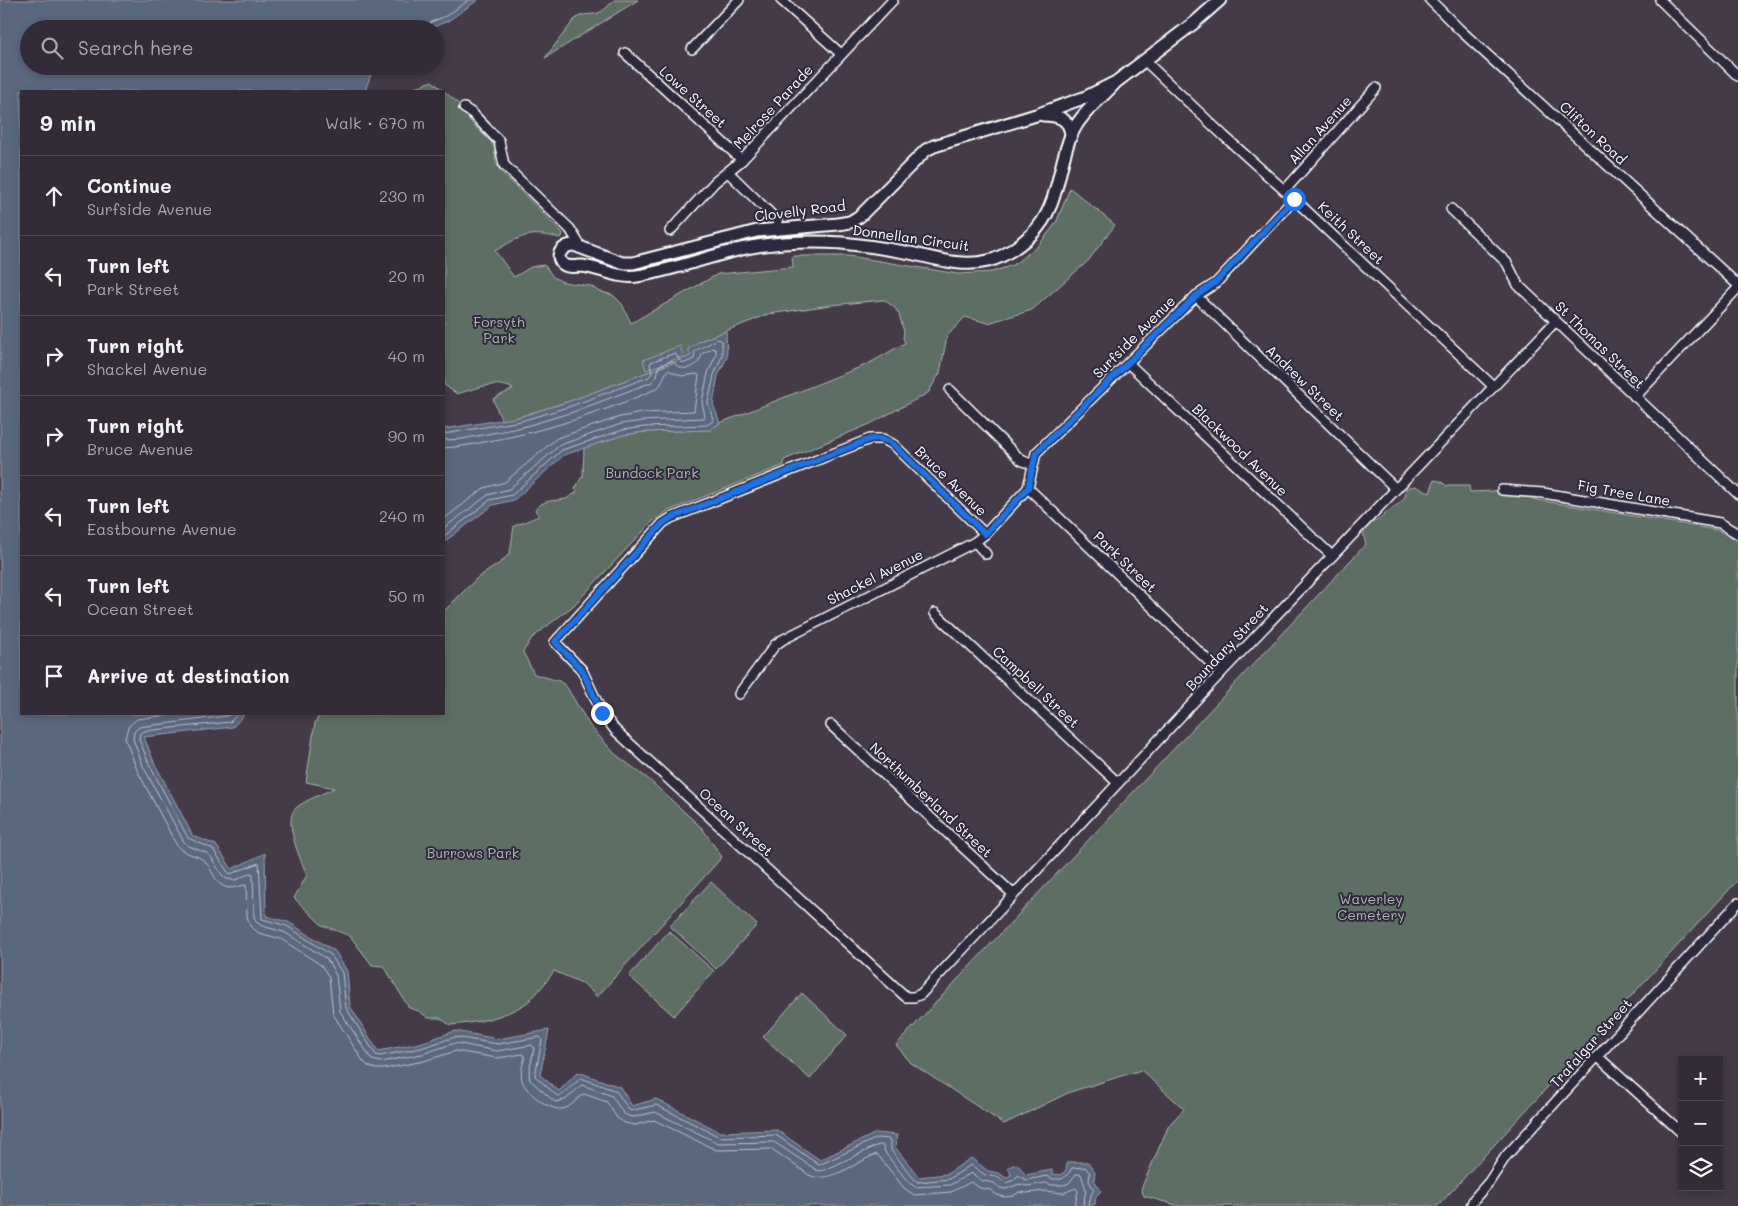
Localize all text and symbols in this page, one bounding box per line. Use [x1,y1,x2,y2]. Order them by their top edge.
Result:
search box [20,20,445,75]
icon: search [38,34,66,62]
text: Search here [78,35,194,60]
street label: Melrose Parade [728,60,817,153]
street label: Lowe Street [656,61,731,132]
street label: Allan Avenue [1284,91,1356,168]
street label: Clifton Road [1556,97,1631,169]
text: 9 min [40,109,96,136]
text: Walk · 670 m [325,112,425,133]
text: Continue [87,173,172,198]
icon: ahead [40,182,68,210]
text: 230 m [379,185,425,206]
route start [1283,188,1306,211]
street label: Clovelly Road [753,195,847,226]
street label: Keith Street [1314,197,1389,268]
text: Surfside Avenue [87,198,212,219]
street label: Donnellan Circuit [851,220,971,255]
text: Turn left [87,253,170,278]
icon: left [40,262,68,290]
text: 20 m [388,265,425,286]
text: Park Street [87,278,179,299]
street label: Surfside Avenue [1088,291,1179,382]
street label: St Thomas Street [1551,297,1649,393]
park label: Forsyth Park [473,312,525,347]
text: Turn right [87,333,184,358]
street label: Andrew Street [1262,340,1349,425]
icon: right [40,342,68,370]
text: 40 m [388,345,425,366]
text: Shackel Avenue [87,358,207,379]
street label: Blackwood Avenue [1188,399,1292,500]
text: Turn right [87,413,184,438]
icon: right [40,422,68,450]
text: 90 m [388,425,425,446]
text: Bruce Avenue [87,438,194,459]
street label: Bruce Avenue [911,441,991,520]
park label: Bundock Park [605,463,699,482]
street label: Fig Tree Lane [1576,475,1672,510]
text: Turn left [87,493,170,518]
icon: left [40,502,68,530]
text: 240 m [379,505,425,526]
text: Eastbourne Avenue [87,518,237,539]
street label: Park Street [1090,527,1161,597]
street label: Shackel Avenue [824,544,926,609]
text: Turn left [87,573,170,598]
icon: left [40,582,68,610]
text: 50 m [388,585,425,606]
text: Ocean Street [87,598,194,619]
street label: Boundary Street [1181,599,1272,695]
street label: Campbell Street [989,641,1084,732]
icon: arrive [40,662,68,690]
text: Arrive at destination [87,663,290,688]
route end [591,702,614,725]
street label: Northumberland Street [866,738,997,862]
street label: Ocean Street [695,783,777,860]
park label: Burrows Park [427,843,519,862]
park label: Waverley Cemetery [1337,889,1405,924]
street label: Trafalgar Street [1545,994,1636,1091]
map controls [1678,1056,1723,1191]
button: + [1678,1056,1723,1101]
button: − [1678,1101,1723,1146]
button: layers [1678,1146,1723,1191]

